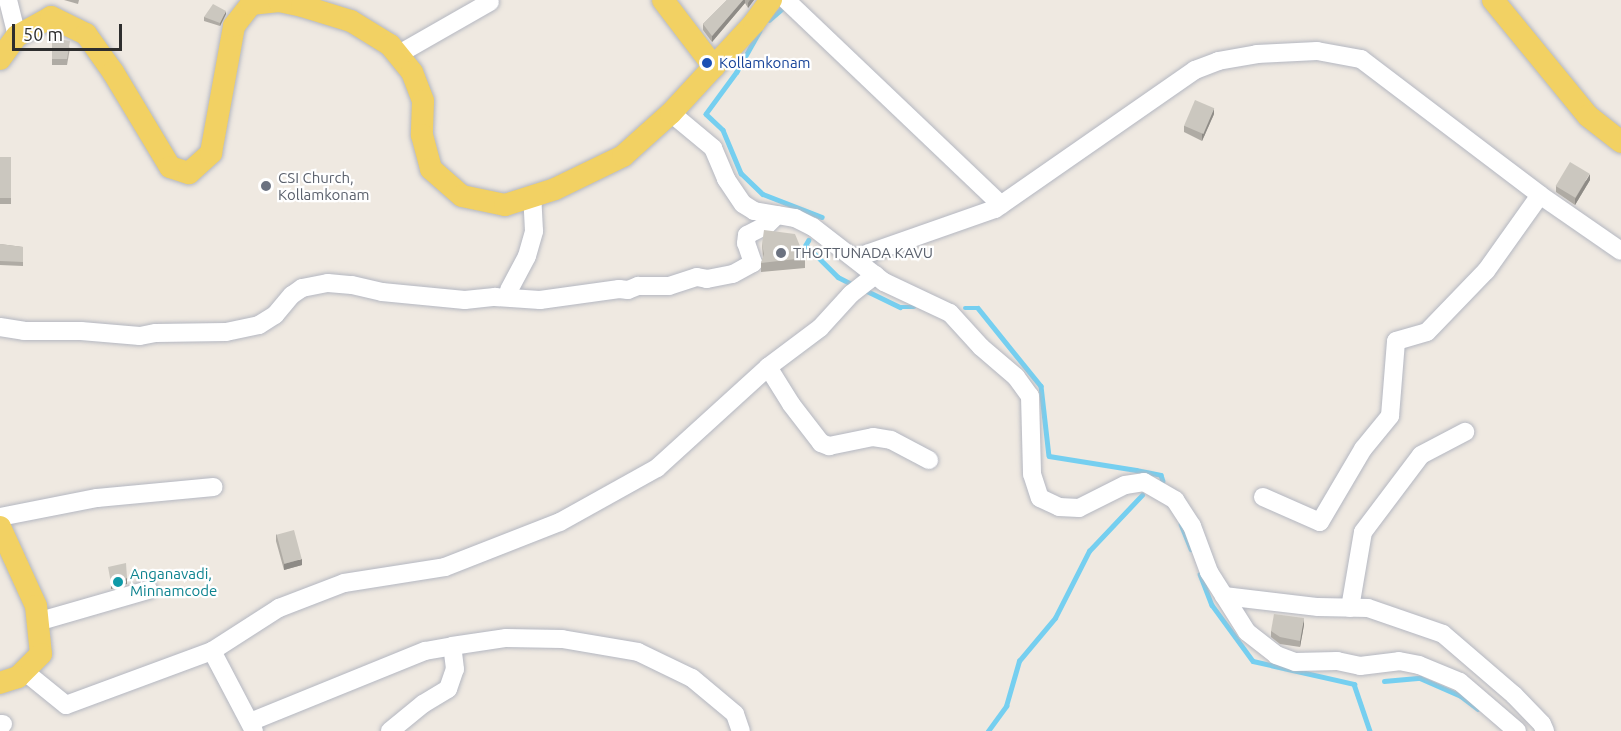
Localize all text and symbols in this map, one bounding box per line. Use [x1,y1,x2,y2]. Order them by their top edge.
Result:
scale bar [15,12,124,50]
text: 50 m [23,24,63,44]
place label: Kollamkonam [719,54,811,72]
marker: Kollamkonam [700,56,714,70]
place label: CSI Church, Kollamkonam [278,168,370,203]
marker: CSI Church, Kollamkonam [259,179,273,193]
place label: THOTTUNADA KAVU [793,244,933,262]
marker: THOTTUNADA KAVU [774,246,788,260]
place label: Anganavadi, Minnamcode [130,564,217,599]
marker: Anganavadi, Minnamcode [111,575,125,589]

